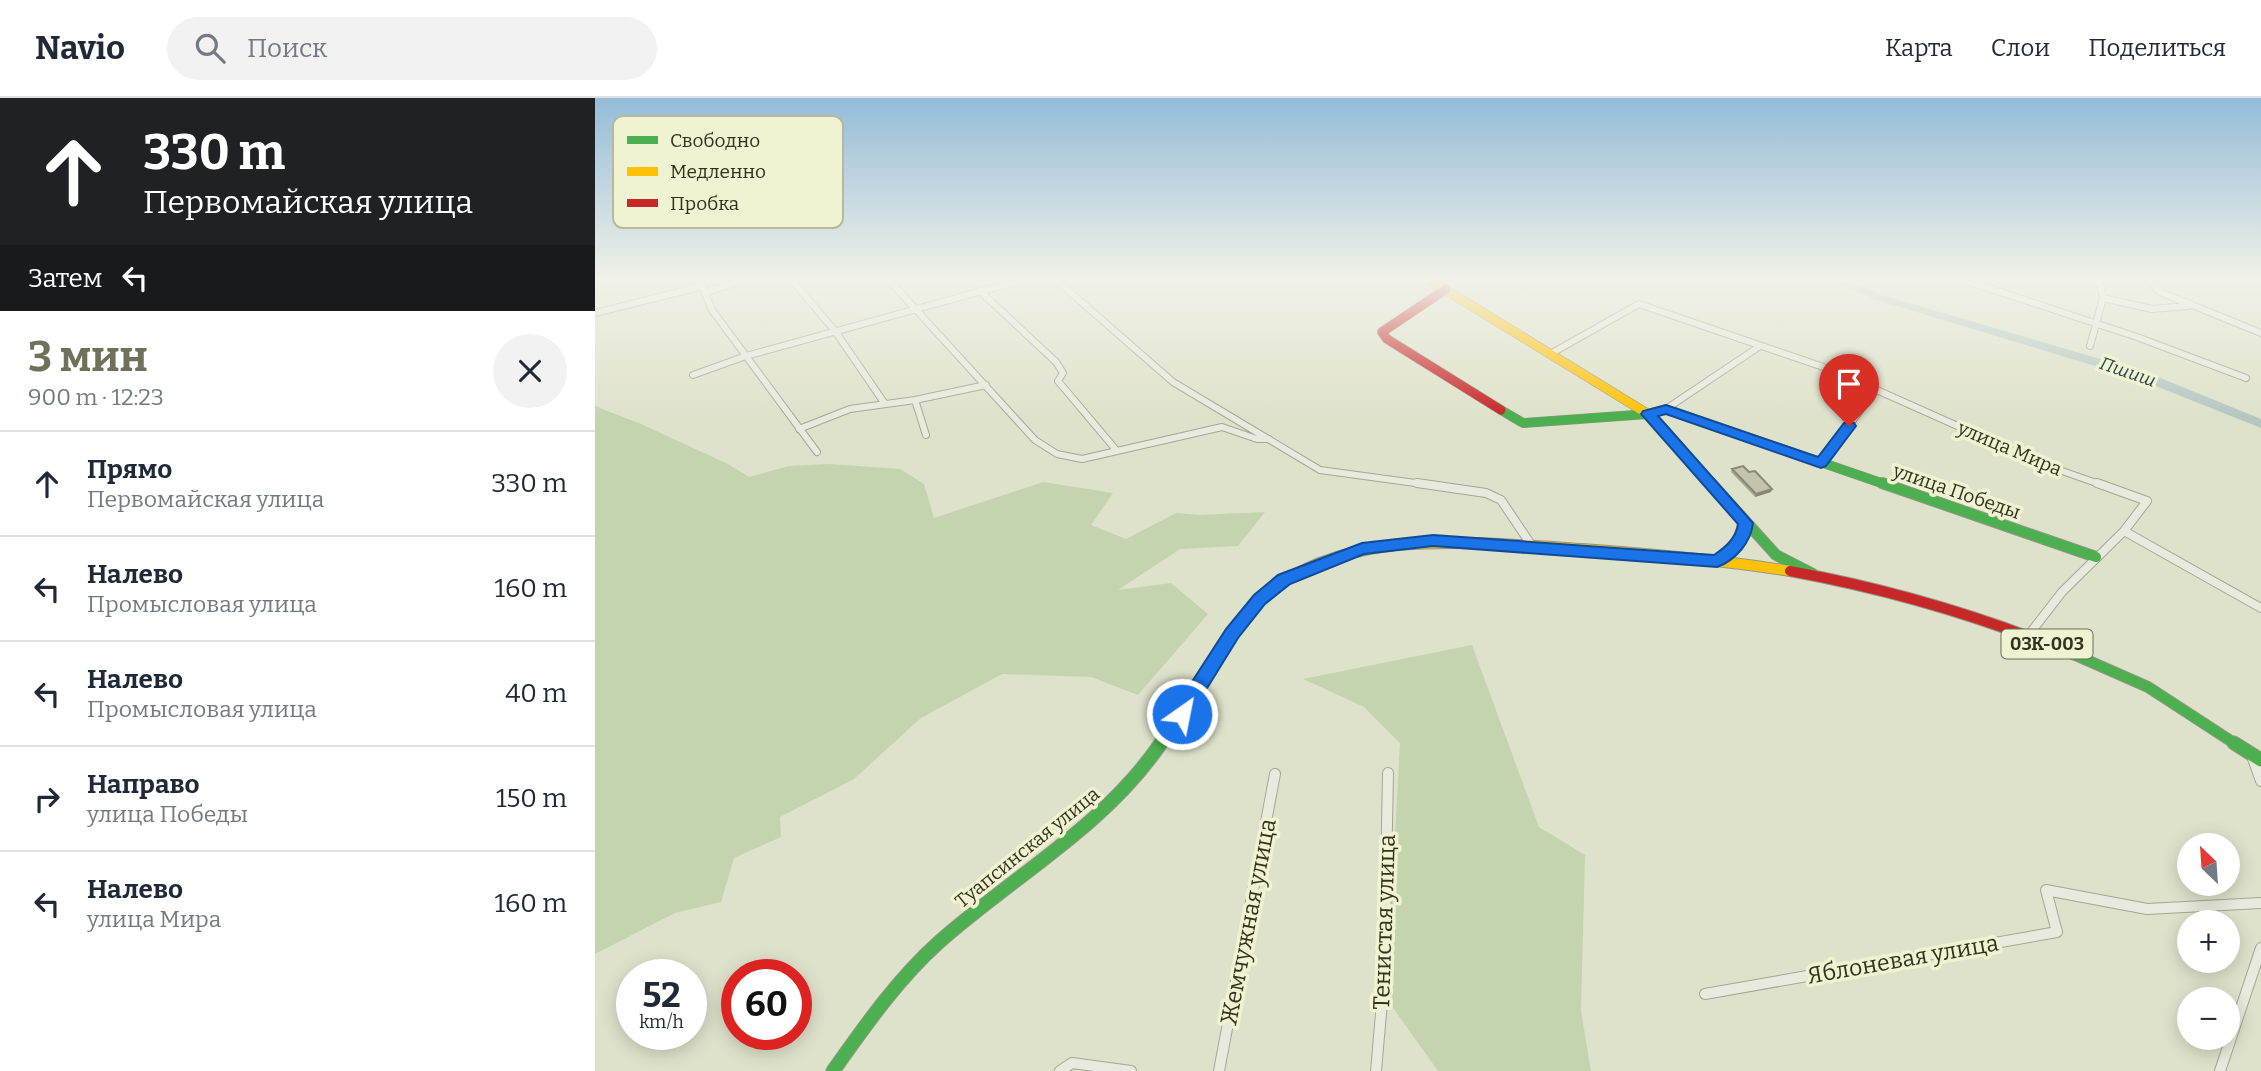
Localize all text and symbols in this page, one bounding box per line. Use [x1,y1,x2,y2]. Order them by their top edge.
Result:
search box [167,17,657,80]
text: Navio [35,28,125,68]
icon: search [191,29,229,67]
text: Поиск [247,33,327,64]
text: Карта [1885,34,1953,62]
text: Слои [1991,34,2050,62]
text: Поделиться [2088,34,2226,62]
legend [613,116,843,228]
text: 330 m [143,123,285,182]
icon: ahead [28,126,119,217]
text: Свободно [670,129,760,152]
text: Медленно [670,160,766,183]
text: Первомайская улица [143,183,473,221]
text: Пробка [670,192,740,215]
icon: left [116,259,154,297]
text: Затем [28,263,102,294]
text: 3 мин [28,332,148,382]
button: close [493,334,567,408]
water label: Пшиш [2097,352,2159,392]
pin [1819,354,1879,426]
icon: arrive [1830,365,1868,403]
text: 900 m · 12:23 [28,383,164,411]
street label: улица Мира [1953,416,2066,481]
text: Прямо [87,454,172,485]
street label: улица Победы [1889,459,2023,524]
icon: ahead [28,465,66,503]
text: 330 m [491,468,567,499]
text: Первомайская улица [87,485,324,513]
text: Налево [87,559,183,590]
icon: left [28,570,66,608]
text: 160 m [495,573,567,604]
text: Промысловая улица [87,590,317,618]
road number: 03К-003 [2001,630,2093,658]
text: Налево [87,664,183,695]
icon: left [28,675,66,713]
position arrow [1145,677,1219,751]
text: 40 m [505,678,567,709]
text: Промысловая улица [87,695,317,723]
text: Направо [87,769,200,800]
icon: right [28,780,66,818]
street label: Туапсинская улица [951,782,1105,913]
text: 150 m [496,783,567,814]
text: улица Победы [87,800,248,828]
street label: Жемчужная улица [1214,816,1282,1028]
street label: Тенистая улица [1367,833,1401,1010]
north arrow [2177,833,2240,896]
map controls [2177,833,2240,1050]
text: Налево [87,874,183,905]
icon: left [28,885,66,923]
text: 160 m [495,888,567,919]
text: улица Мира [87,905,221,933]
button: + [2177,910,2240,973]
street label: Яблоневая улица [1805,928,2001,990]
speed limit sign: 60 [721,959,812,1050]
text: 52 [642,974,681,1016]
button: − [2177,987,2240,1050]
text: km/h [639,1011,684,1033]

